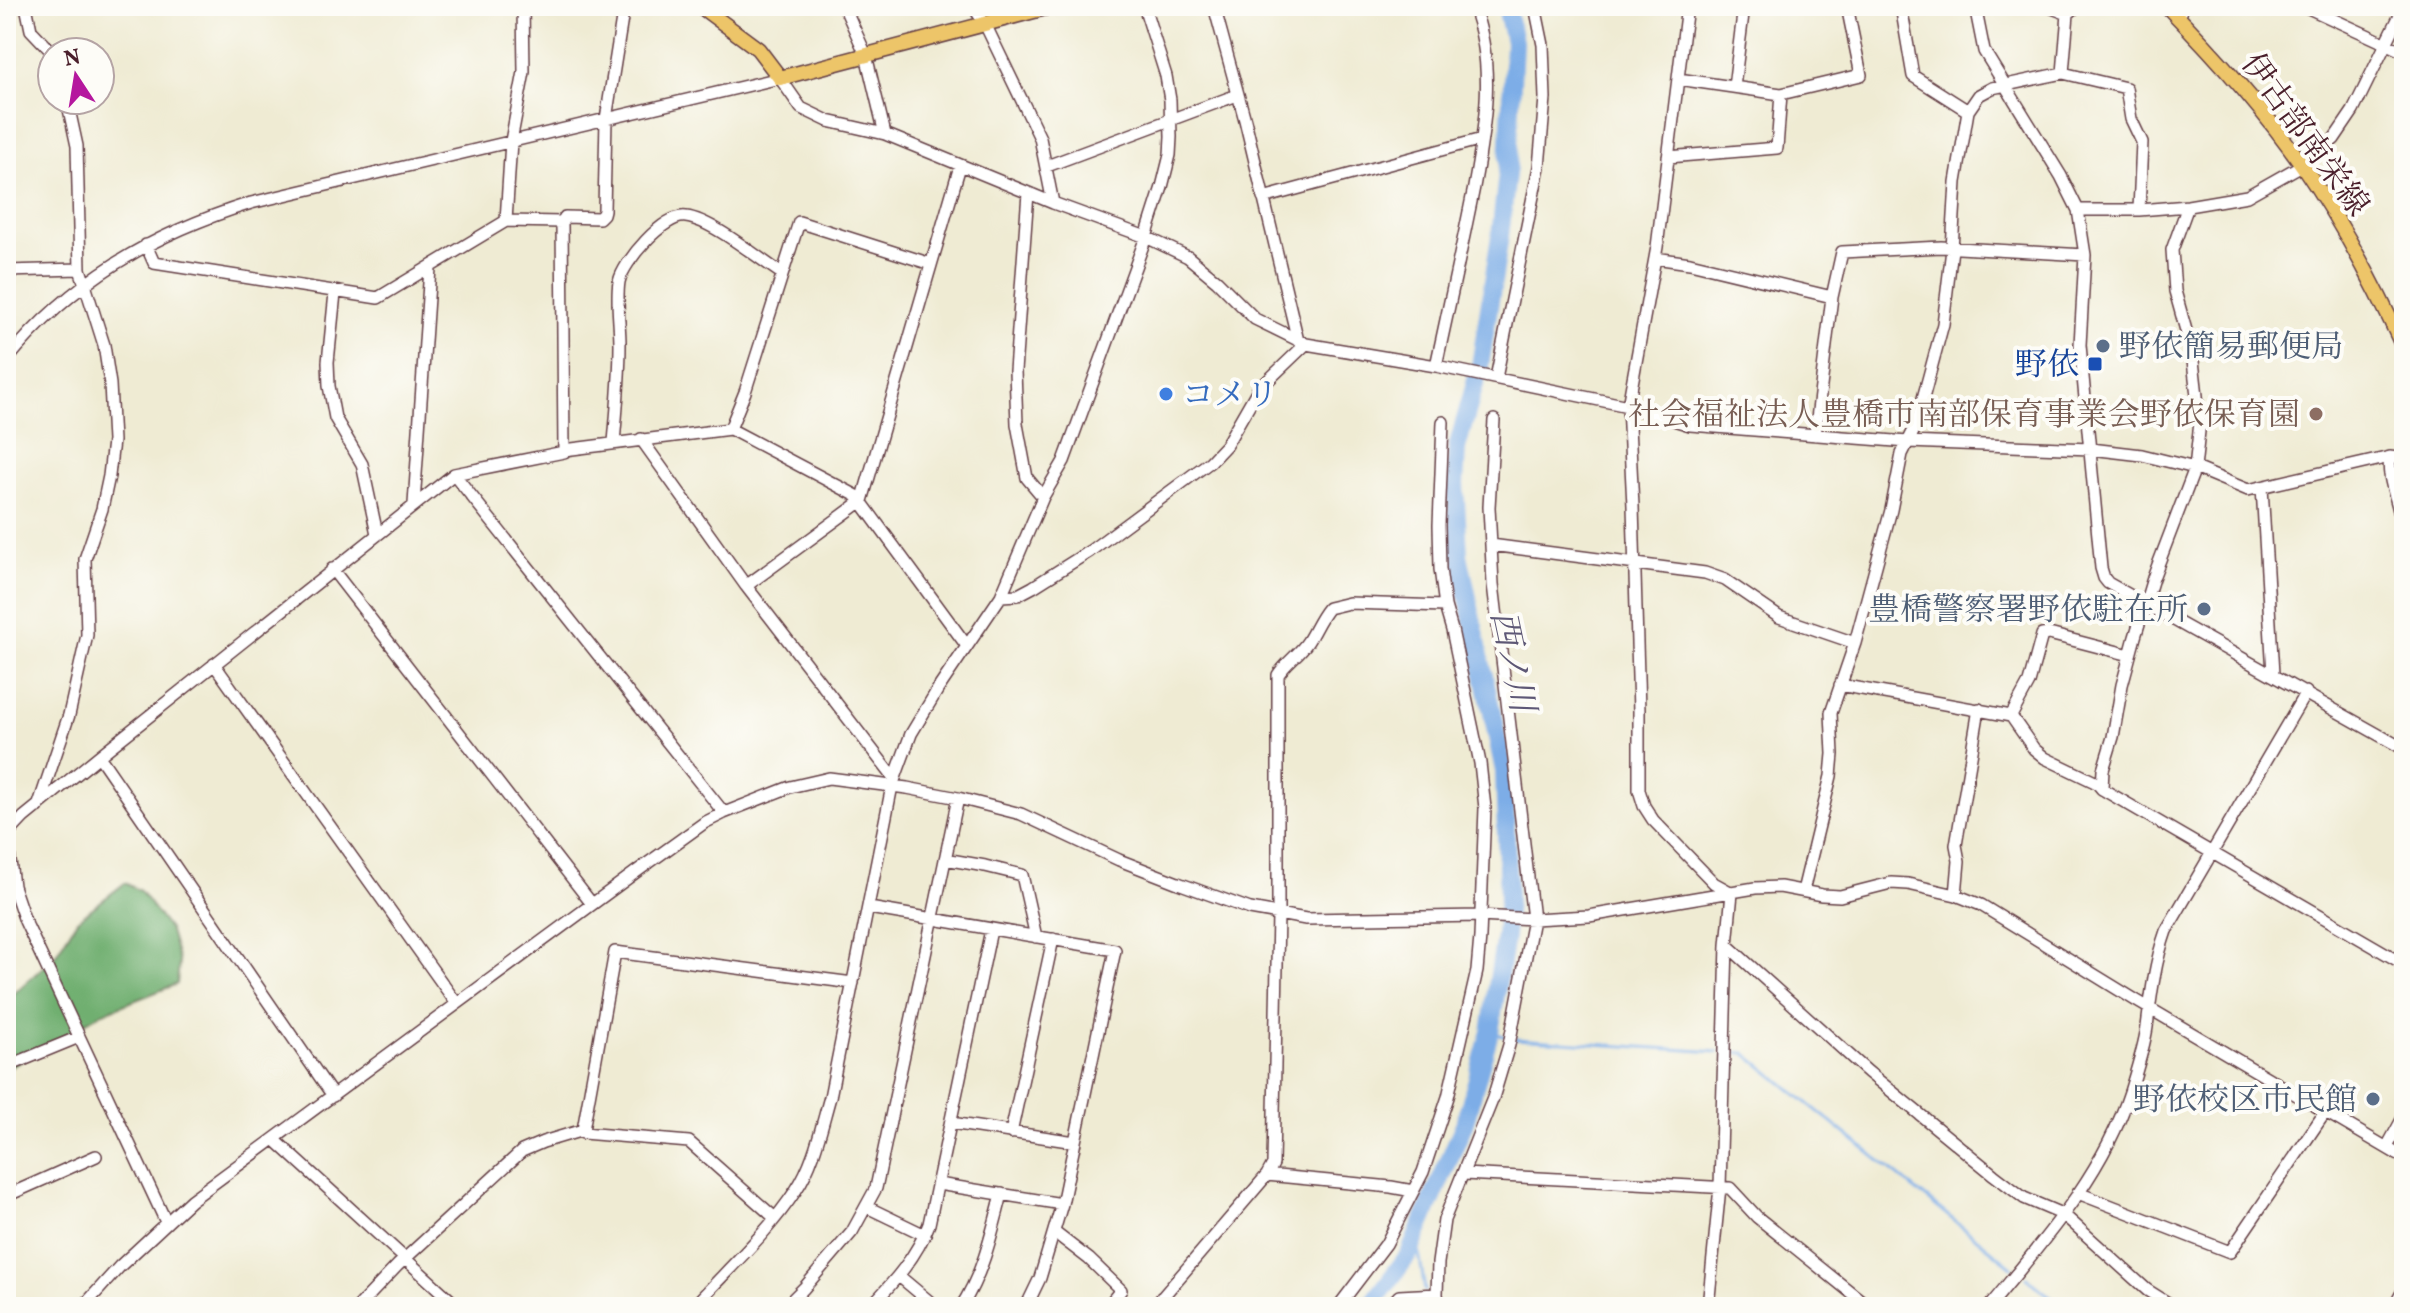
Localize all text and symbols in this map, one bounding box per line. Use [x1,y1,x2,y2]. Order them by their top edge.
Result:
north arrow [36,36,116,116]
text: N [61,42,83,76]
street label: 伊古部南栄線 [2229,45,2378,226]
place label: 野依簡易郵便局 [2119,327,2343,371]
marker: 野依簡易郵便局 [2094,337,2112,355]
place label: 野依 [2015,345,2079,389]
marker: 野依 [2086,355,2104,373]
place label: コメリ [1182,375,1278,419]
marker: コメリ [1157,385,1175,403]
place label: 社会福祉法人豊橋市南部保育事業会野依保育園 [1628,395,2300,439]
marker: 社会福祉法人豊橋市南部保育事業会野依保育園 [2307,405,2325,423]
place label: 豊橋警察署野依駐在所 [1868,590,2188,634]
marker: 豊橋警察署野依駐在所 [2195,600,2213,618]
water label: 西ノ川 [1477,607,1545,720]
place label: 野依校区市民館 [2133,1080,2357,1124]
marker: 野依校区市民館 [2364,1090,2382,1108]

